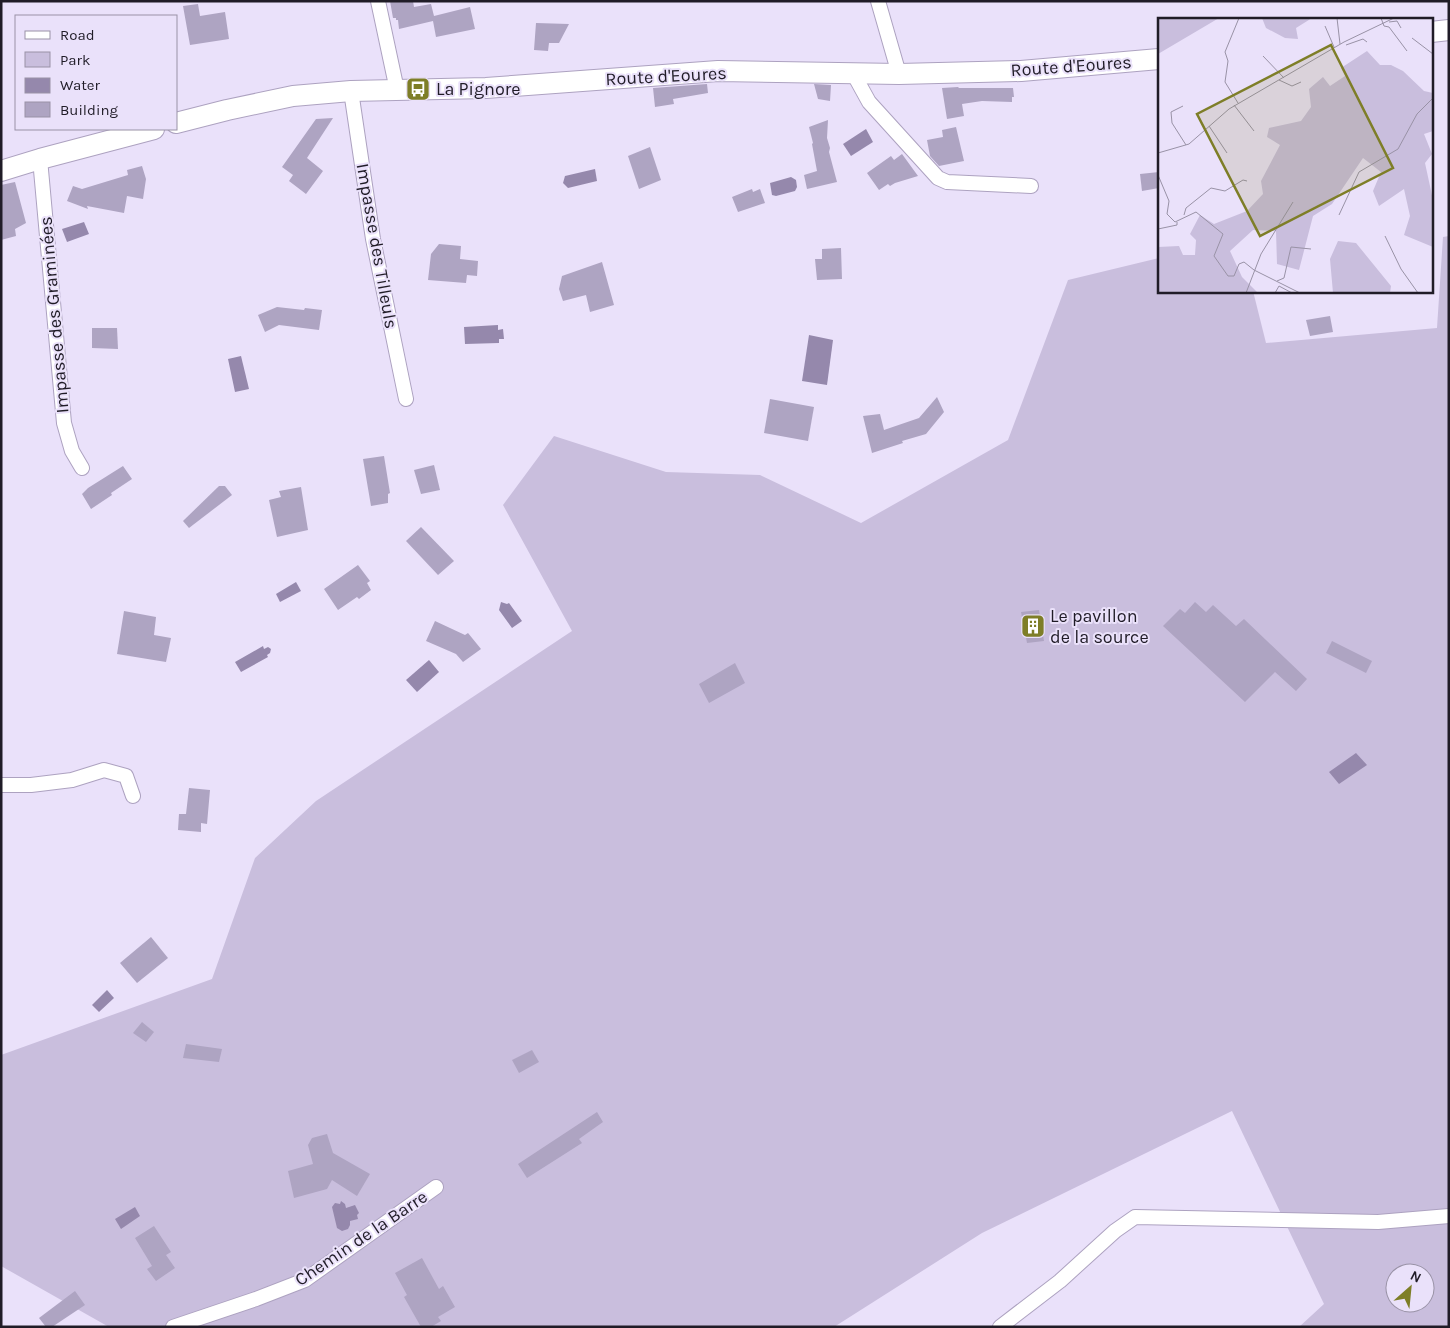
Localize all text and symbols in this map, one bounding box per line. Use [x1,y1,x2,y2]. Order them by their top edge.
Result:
legend [15,15,178,130]
inset map [1158,18,1432,292]
text: Road [60,26,95,44]
text: Park [60,51,90,69]
street label: Route d'Eoures [1010,51,1132,81]
street label: Route d'Eoures [605,62,727,90]
text: Water [60,76,101,94]
bus stop icon: La Pignore [405,76,431,102]
place label: La Pignore [436,78,521,100]
text: Building [60,101,118,119]
street label: Impasse des Tilleuls [352,162,402,330]
street label: Impasse des Graminées [34,216,74,414]
place label: Le pavillon de la source [1050,605,1149,648]
building icon: Le pavillon de la source [1020,613,1046,639]
street label: Chemin de la Barre [290,1185,432,1291]
north arrow [1385,1263,1435,1313]
text: N [1407,1267,1424,1287]

